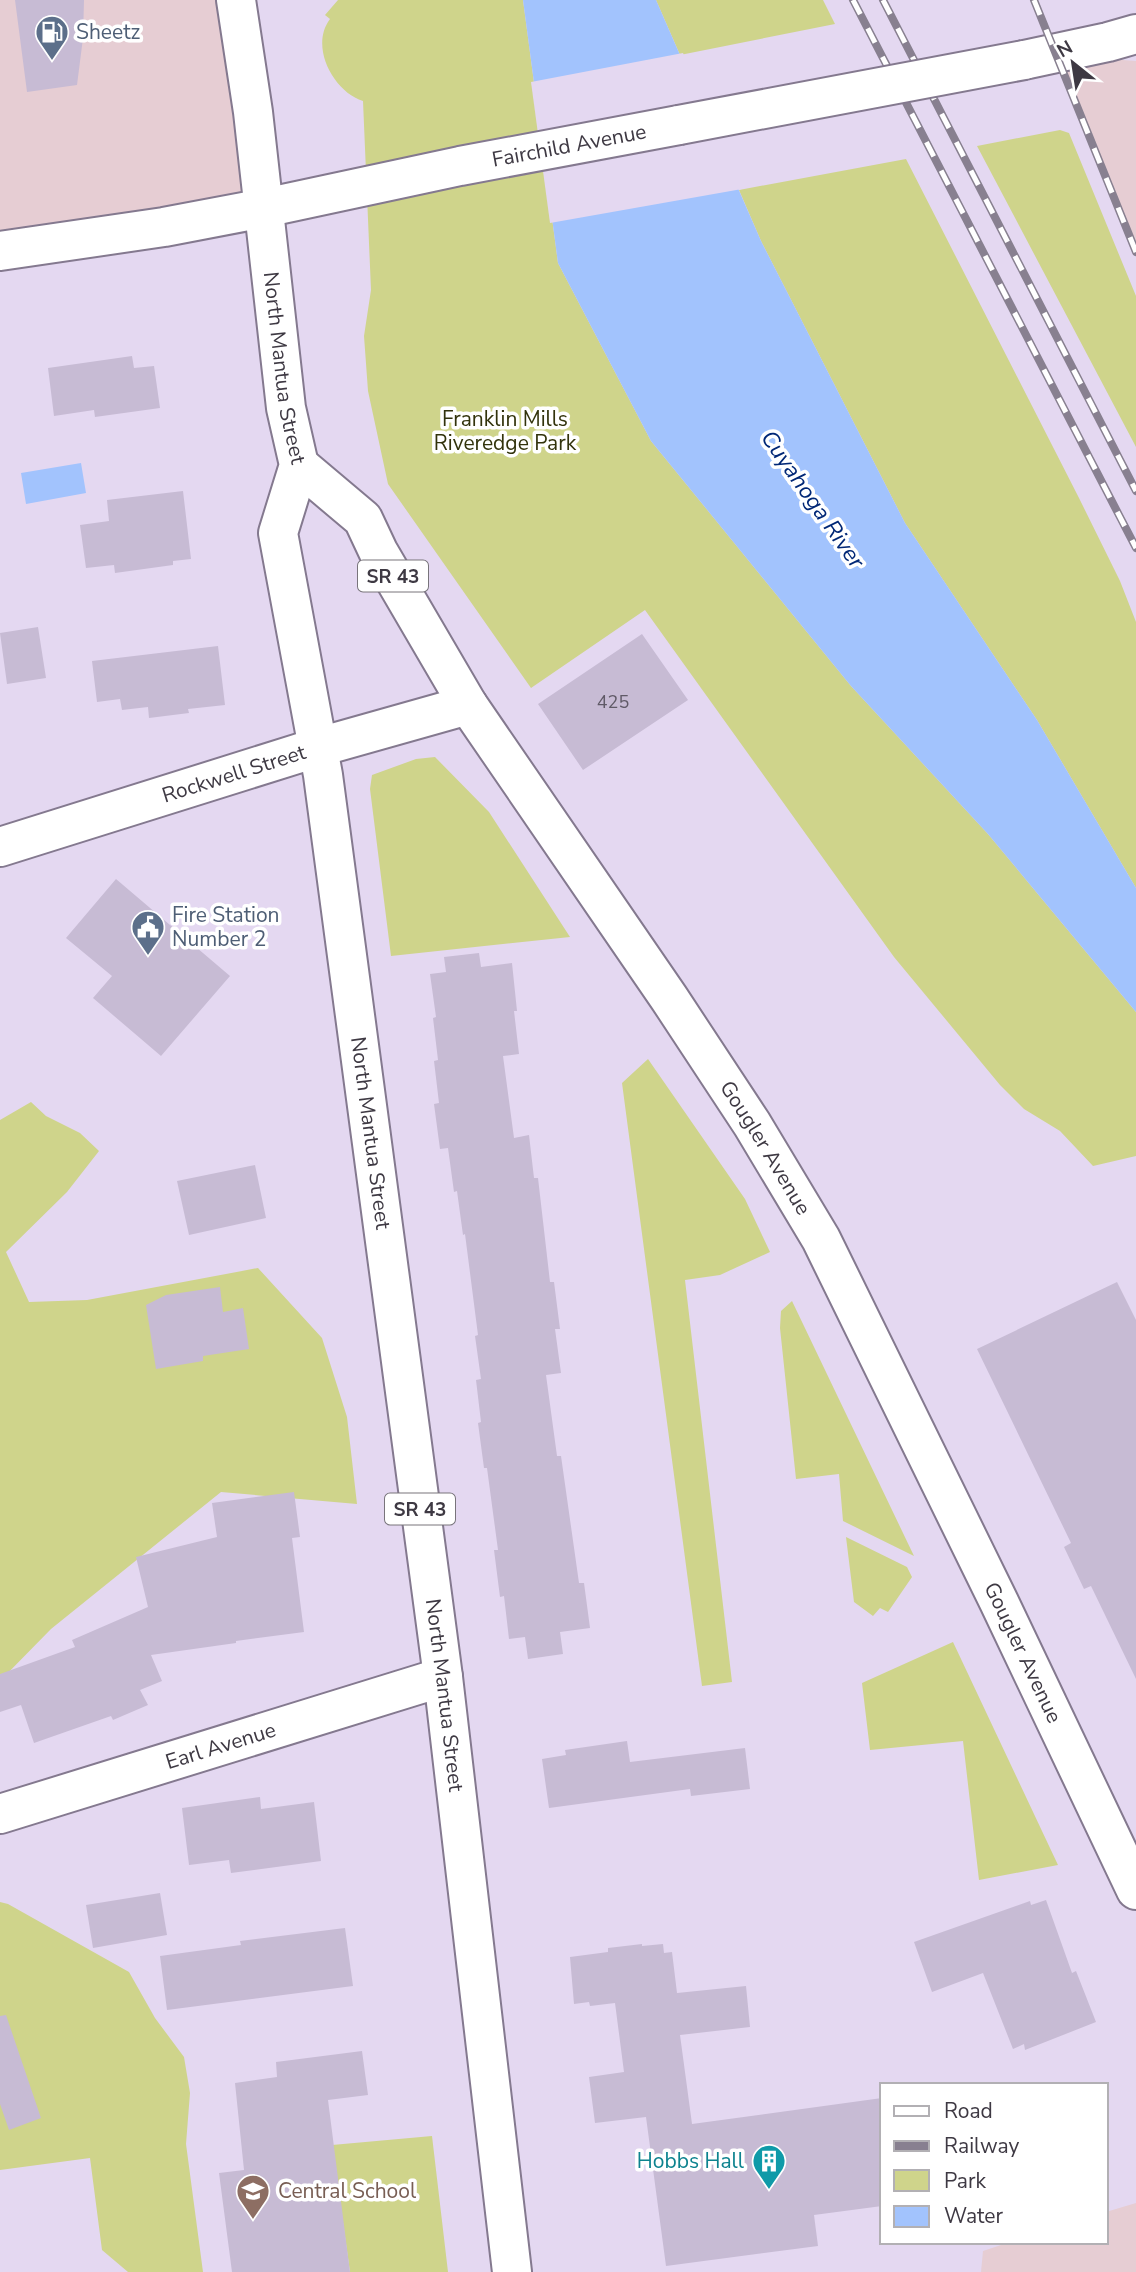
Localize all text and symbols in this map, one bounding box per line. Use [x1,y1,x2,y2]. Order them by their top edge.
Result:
fuel station icon: Sheetz [33,13,71,62]
place label: Sheetz [76,18,141,46]
north arrow [1038,28,1108,98]
text: N [1052,34,1078,64]
street label: Fairchild Avenue [490,117,649,174]
street label: North Mantua Street [257,270,312,467]
park label: Franklin Mills Riveredge Park [434,405,577,457]
water label: Cuyahoga River [753,424,872,575]
road number: SR 43 [358,561,428,592]
house number: 425 [597,690,629,714]
street label: Rockwell Street [158,738,310,809]
place label: Fire Station Number 2 [172,901,280,953]
public building icon: Fire Station Number 2 [129,908,167,957]
street label: North Mantua Street [344,1035,397,1232]
street label: Gougler Avenue [713,1075,817,1220]
road number: SR 43 [385,1494,455,1525]
street label: Gougler Avenue [977,1577,1068,1728]
street label: North Mantua Street [419,1597,470,1794]
street label: Earl Avenue [162,1716,279,1776]
legend [880,2083,1108,2244]
text: Road [944,2097,993,2125]
text: Railway [944,2132,1019,2160]
building icon: Hobbs Hall [750,2142,788,2191]
place label: Hobbs Hall [637,2147,745,2175]
text: Park [944,2167,986,2195]
school or university icon: Central School [234,2172,272,2221]
place label: Central School [278,2177,417,2205]
text: Water [944,2202,1003,2230]

